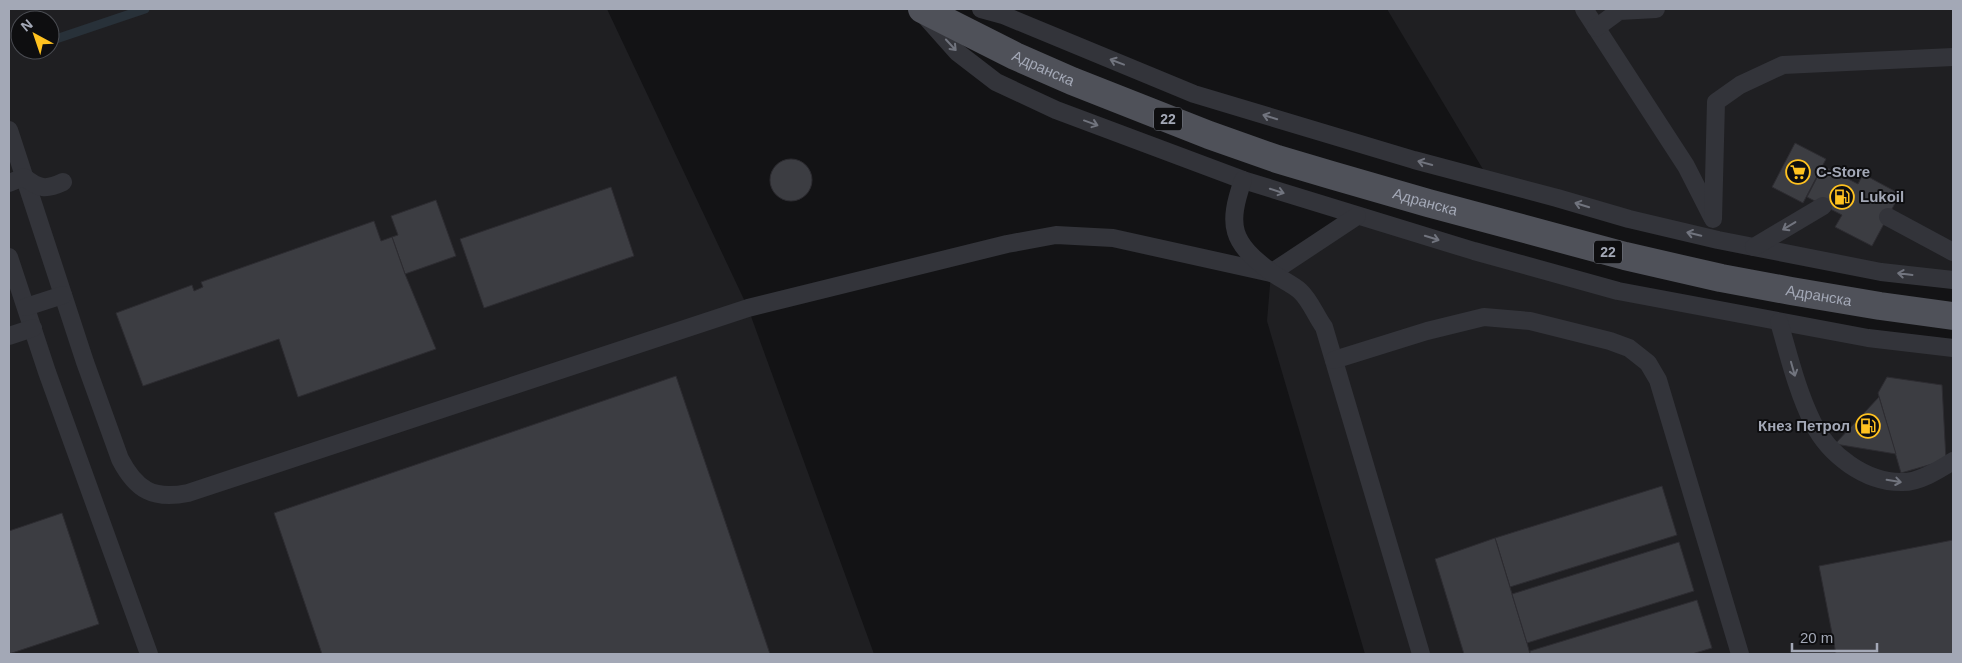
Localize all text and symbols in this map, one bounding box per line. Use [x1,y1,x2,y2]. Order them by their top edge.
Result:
north arrow [10,10,60,60]
text: N [18,16,36,34]
one-way arrow [945,38,957,51]
street label: Адранска [1010,47,1078,89]
one-way arrow [1110,57,1125,66]
road number: 22 [1154,108,1182,130]
one-way arrow [1262,111,1278,121]
one-way arrow [1083,119,1099,128]
one-way arrow [1418,158,1434,168]
supermarket icon: C-Store [1785,159,1811,185]
place label: C-Store [1816,163,1870,180]
street label: Адранска [1391,184,1460,219]
fuel station icon: Lukoil [1829,184,1855,210]
one-way arrow [1268,186,1284,196]
place label: Lukoil [1860,188,1904,205]
one-way arrow [1575,200,1591,210]
one-way arrow [1782,222,1796,232]
one-way arrow [1686,229,1702,238]
one-way arrow [1424,234,1440,244]
road number: 22 [1594,240,1622,264]
one-way arrow [1897,269,1913,279]
street label: Адранска [1785,281,1854,309]
one-way arrow [1788,360,1798,376]
fuel station icon: Кнез Петрол [1855,413,1881,439]
place label: Кнез Петрол [1758,417,1850,434]
one-way arrow [1886,476,1902,486]
scale bar [1792,620,1877,652]
text: 20 m [1800,629,1833,646]

